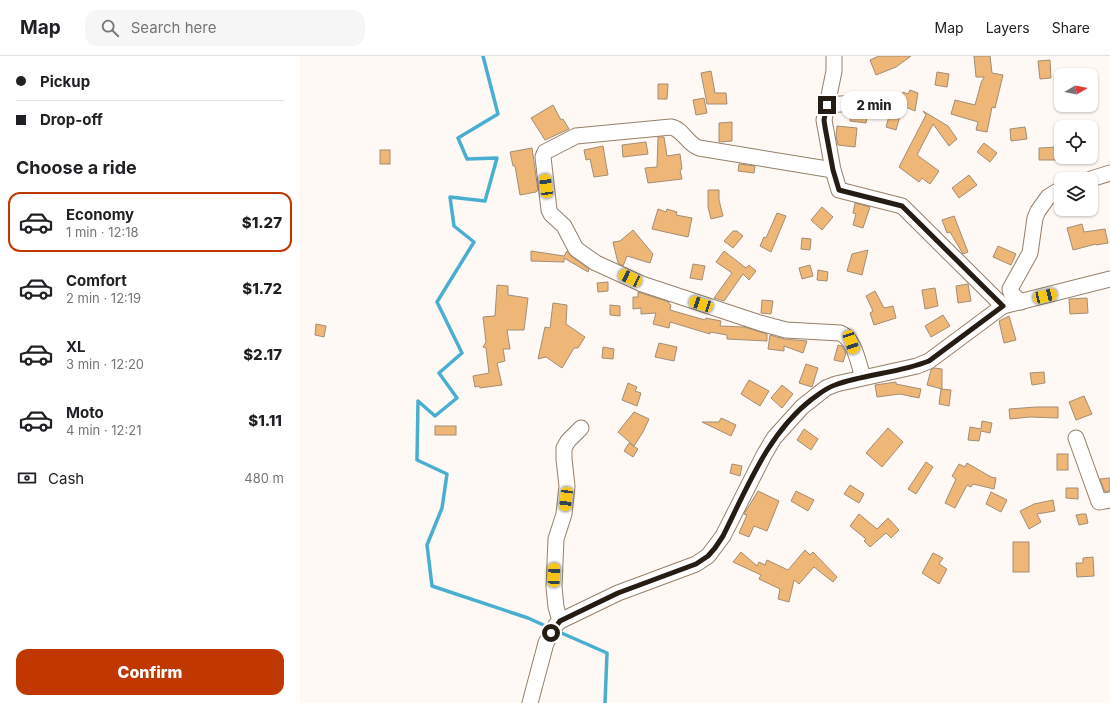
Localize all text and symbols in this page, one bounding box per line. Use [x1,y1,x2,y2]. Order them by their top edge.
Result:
search box [85,10,365,46]
text: Map [20,16,61,39]
icon: search [99,17,121,39]
text: Search here [131,18,216,37]
text: Map [935,19,964,36]
text: Layers [986,19,1030,36]
text: Share [1052,19,1090,36]
north arrow [1054,68,1098,112]
map controls [1054,68,1098,216]
text: Pickup [40,72,90,91]
callout: 2 min [841,91,907,119]
route end [818,96,836,114]
text: 2 min [856,97,892,113]
text: Drop-off [40,110,103,129]
button: locate [1054,120,1098,164]
text: Choose a ride [16,157,137,178]
button: layers [1054,172,1098,216]
car [538,173,554,199]
icon: car [18,204,54,240]
text: Economy [66,205,134,224]
text: $1.27 [242,213,282,232]
text: 1 min · 12:18 [66,224,139,240]
car [617,267,643,289]
icon: car [18,270,54,306]
text: Comfort [66,271,127,290]
text: $1.72 [242,279,282,298]
car [1032,287,1058,305]
text: 2 min · 12:19 [66,290,141,306]
car [688,295,714,313]
car [841,329,861,355]
icon: car [18,336,54,372]
text: XL [66,337,86,356]
text: $2.17 [243,345,282,364]
text: 3 min · 12:20 [66,356,144,372]
icon: car [18,402,54,438]
text: Moto [66,403,104,422]
text: $1.11 [248,411,282,430]
text: 4 min · 12:21 [66,422,142,438]
icon: cash [16,467,38,489]
text: Cash [48,469,84,488]
text: 480 m [244,470,284,486]
car [559,486,573,512]
car [548,563,560,587]
route start [542,624,560,642]
button: Confirm [16,649,284,695]

